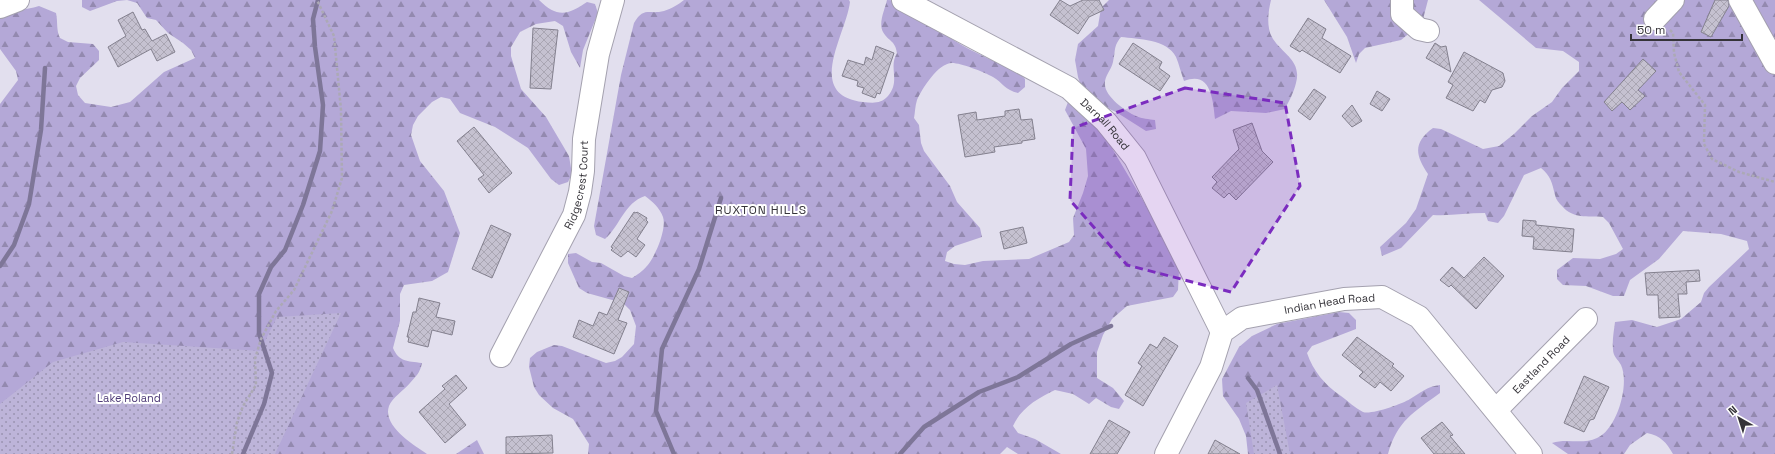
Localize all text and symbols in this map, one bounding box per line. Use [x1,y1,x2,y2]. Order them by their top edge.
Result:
scale bar [1631,16,1742,42]
text: 50 m [1637,22,1665,38]
street label: Darnall Road [1078,95,1133,153]
street label: Ridgecrest Court [561,140,591,232]
district label: RUXTON HILLS [715,202,807,218]
street label: Indian Head Road [1283,290,1376,317]
street label: Eastland Road [1509,333,1573,396]
park label: Lake Roland [97,391,161,405]
north arrow [1719,398,1759,438]
text: N [1725,402,1740,418]

